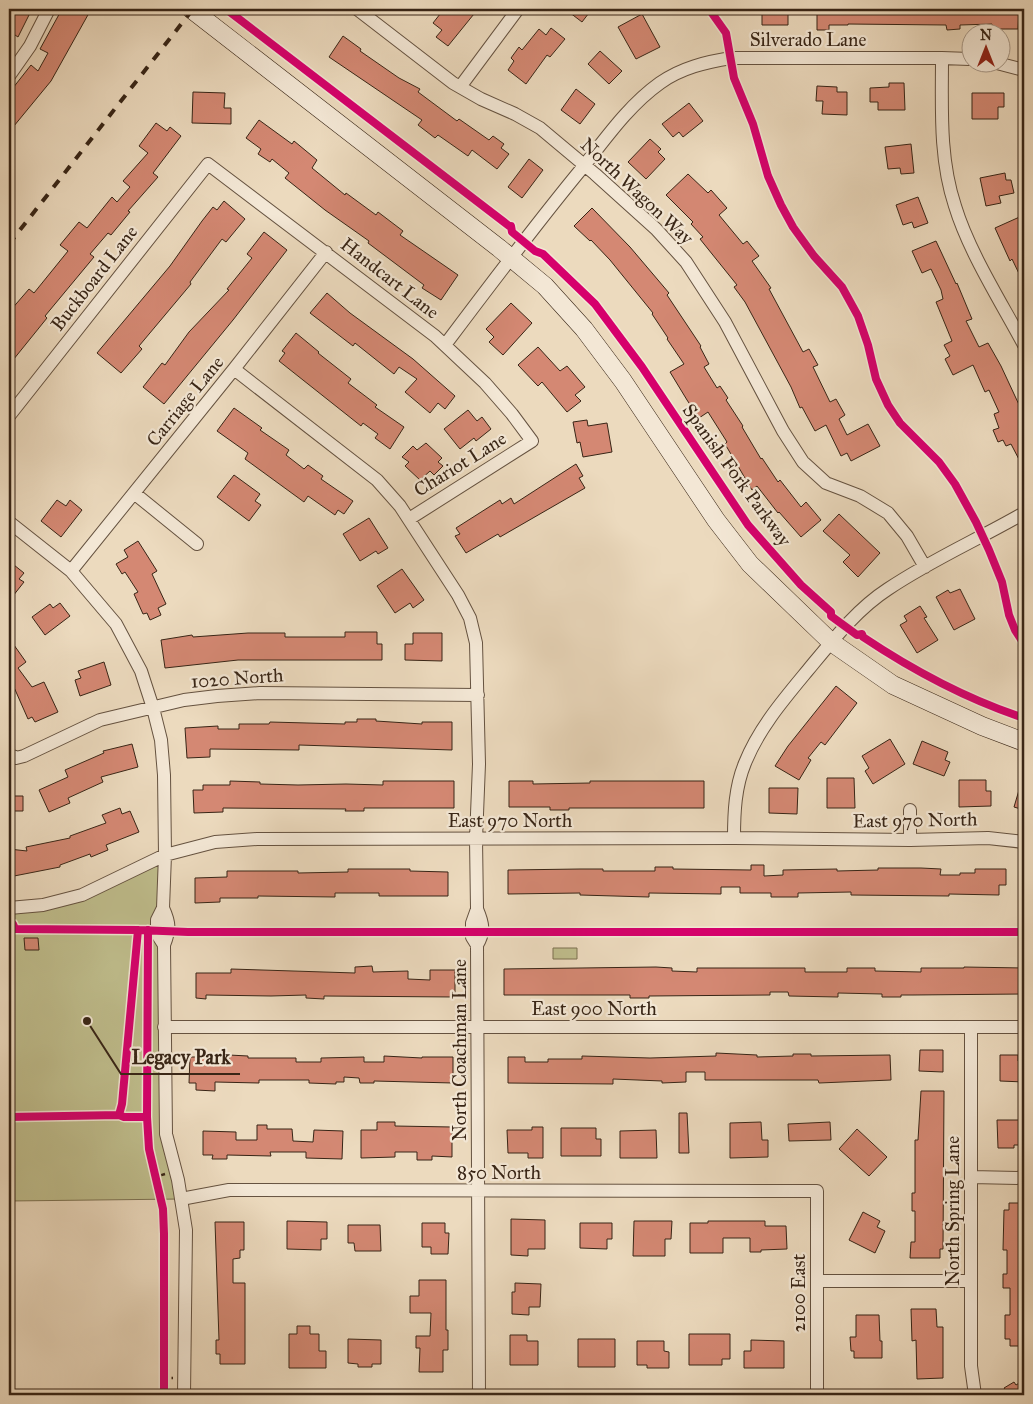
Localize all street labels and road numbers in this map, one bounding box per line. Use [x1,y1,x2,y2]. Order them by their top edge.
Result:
street label: Silverado Lane [750,28,866,51]
street label: North Wagon Way [575,133,699,251]
street label: Buckboard Lane [46,221,142,335]
street label: Handcart Lane [336,232,444,324]
street label: Carriage Lane [142,351,229,451]
street label: Spanish Fork Parkway [678,399,797,552]
street label: Chariot Lane [410,426,511,501]
street label: 1020 North [190,663,285,693]
street label: East 970 North [852,807,978,833]
street label: East 970 North [448,809,573,832]
street label: North Coachman Lane [448,959,471,1141]
street label: East 900 North [531,997,657,1020]
street label: North Spring Lane [941,1136,965,1286]
street label: 850 North [457,1161,541,1184]
street label: 2100 East [787,1254,810,1332]

